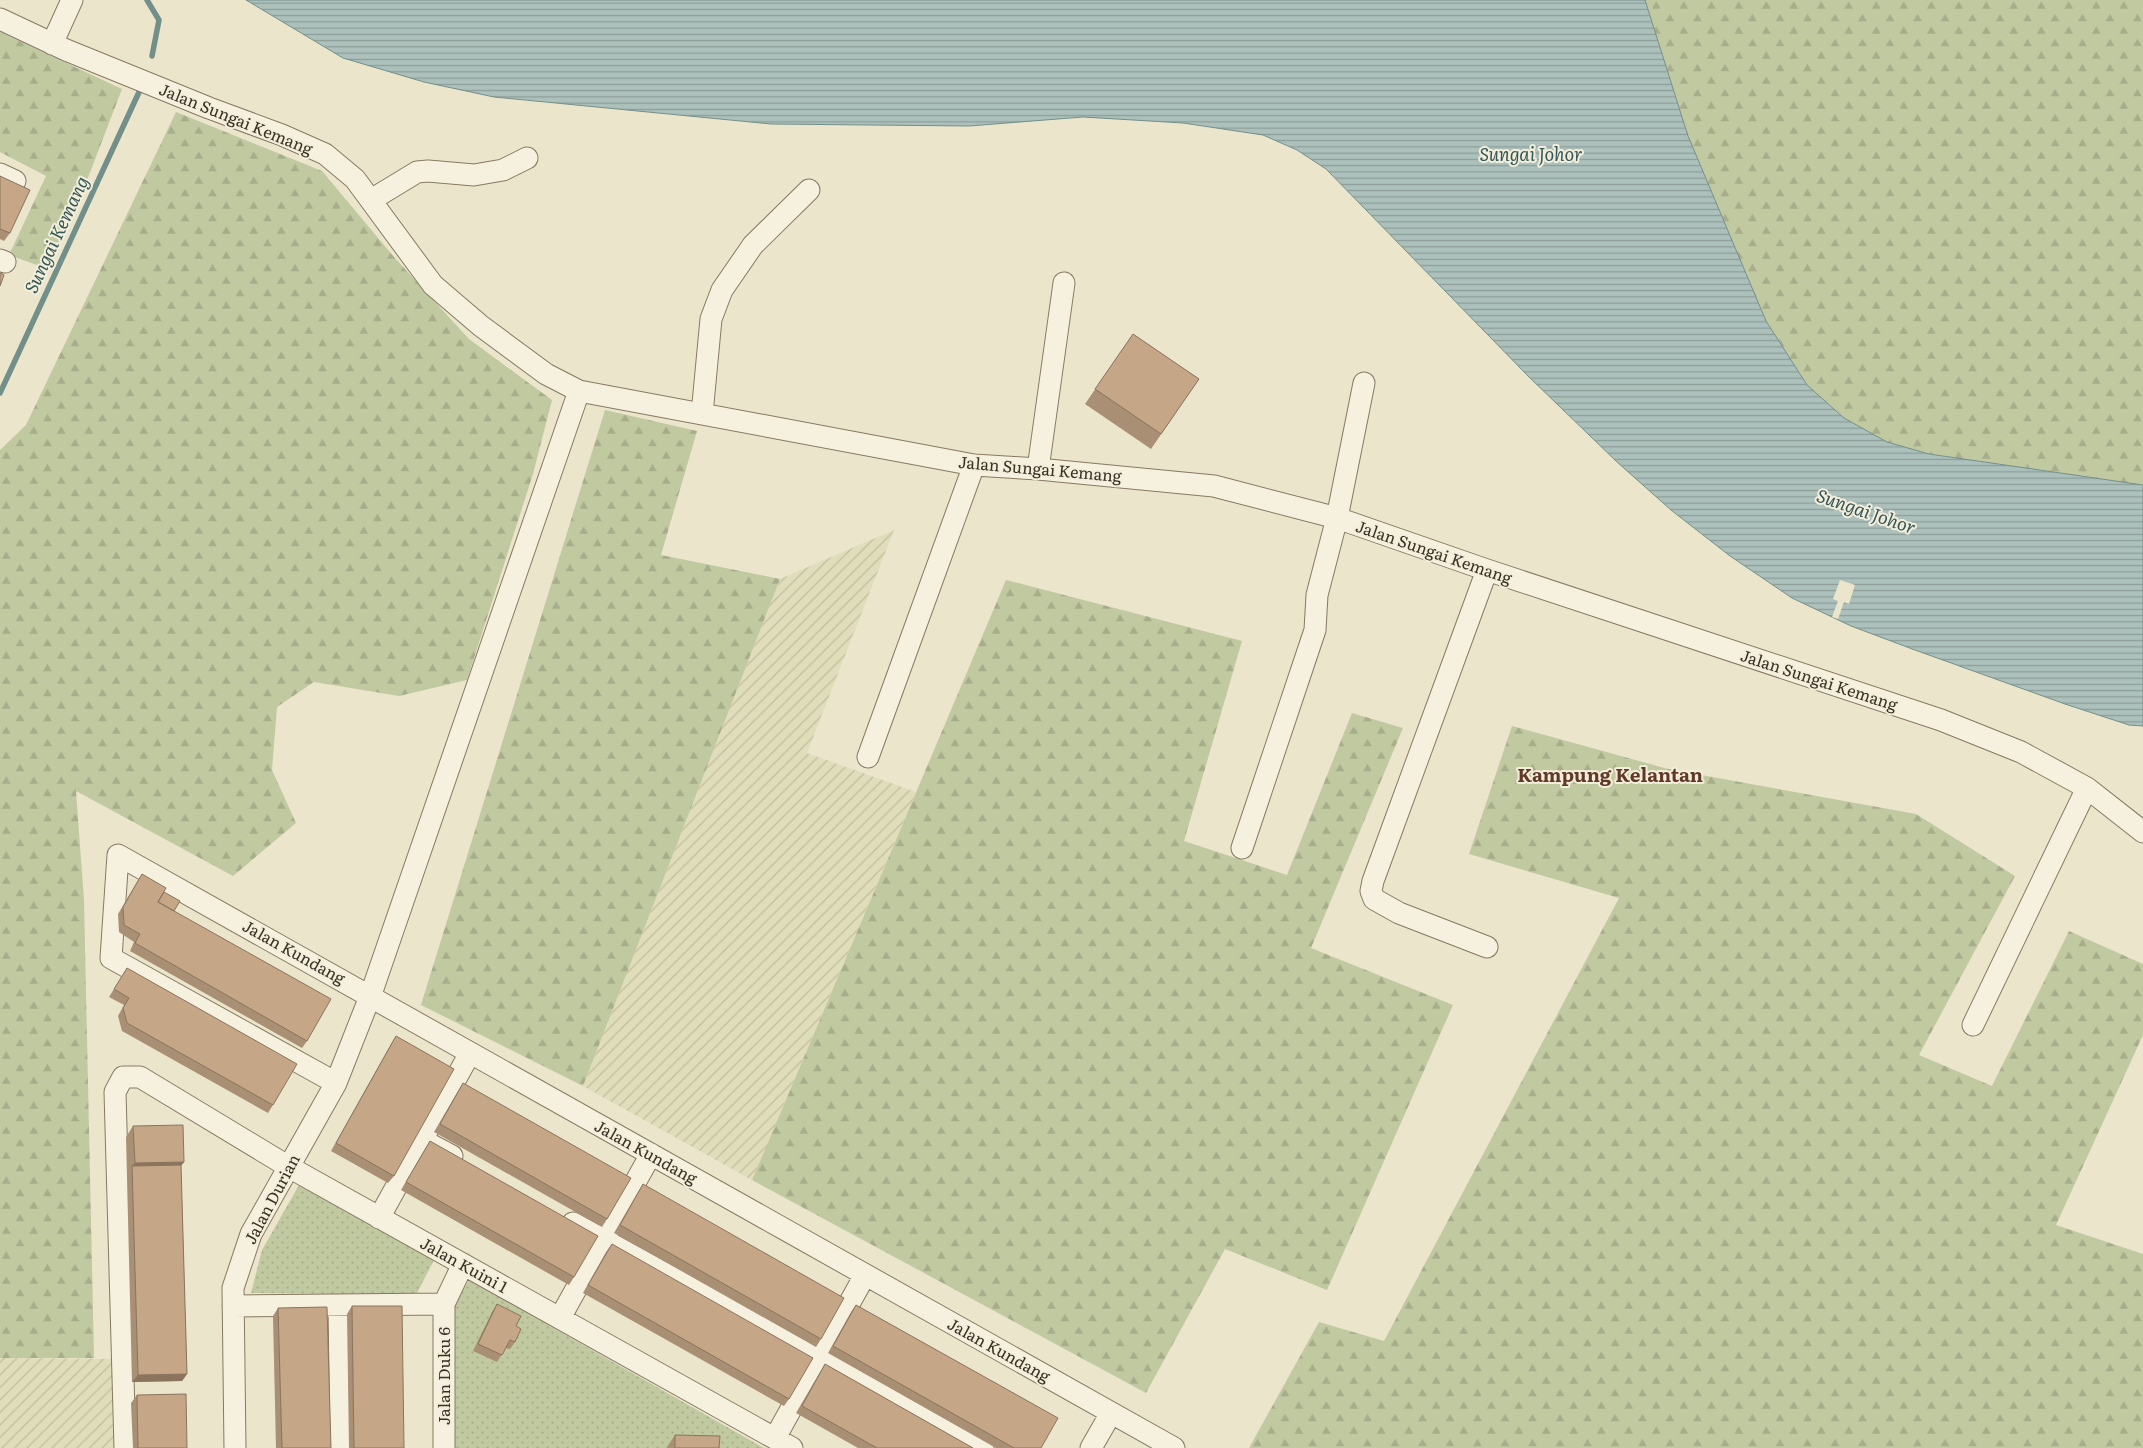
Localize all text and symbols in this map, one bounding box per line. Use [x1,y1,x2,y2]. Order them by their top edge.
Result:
street label: Jalan Sungai Kemang [156,76,317,160]
water label: Sungai Johor [1479,140,1583,167]
water label: Sungai Kemang [17,171,95,297]
street label: Jalan Sungai Kemang [957,449,1123,487]
water label: Sungai Johor [1813,481,1920,540]
street label: Jalan Sungai Kemang [1353,513,1516,589]
street label: Jalan Sungai Kemang [1738,642,1901,716]
district label: Kampung Kelantan [1517,760,1703,788]
street label: Jalan Kundang [239,913,350,989]
street label: Jalan Kundang [591,1113,702,1189]
street label: Jalan Durian [237,1149,305,1248]
street label: Jalan Kuini 1 [416,1230,513,1298]
street label: Jalan Kundang [944,1311,1055,1387]
street label: Jalan Duku 6 [431,1326,455,1425]

